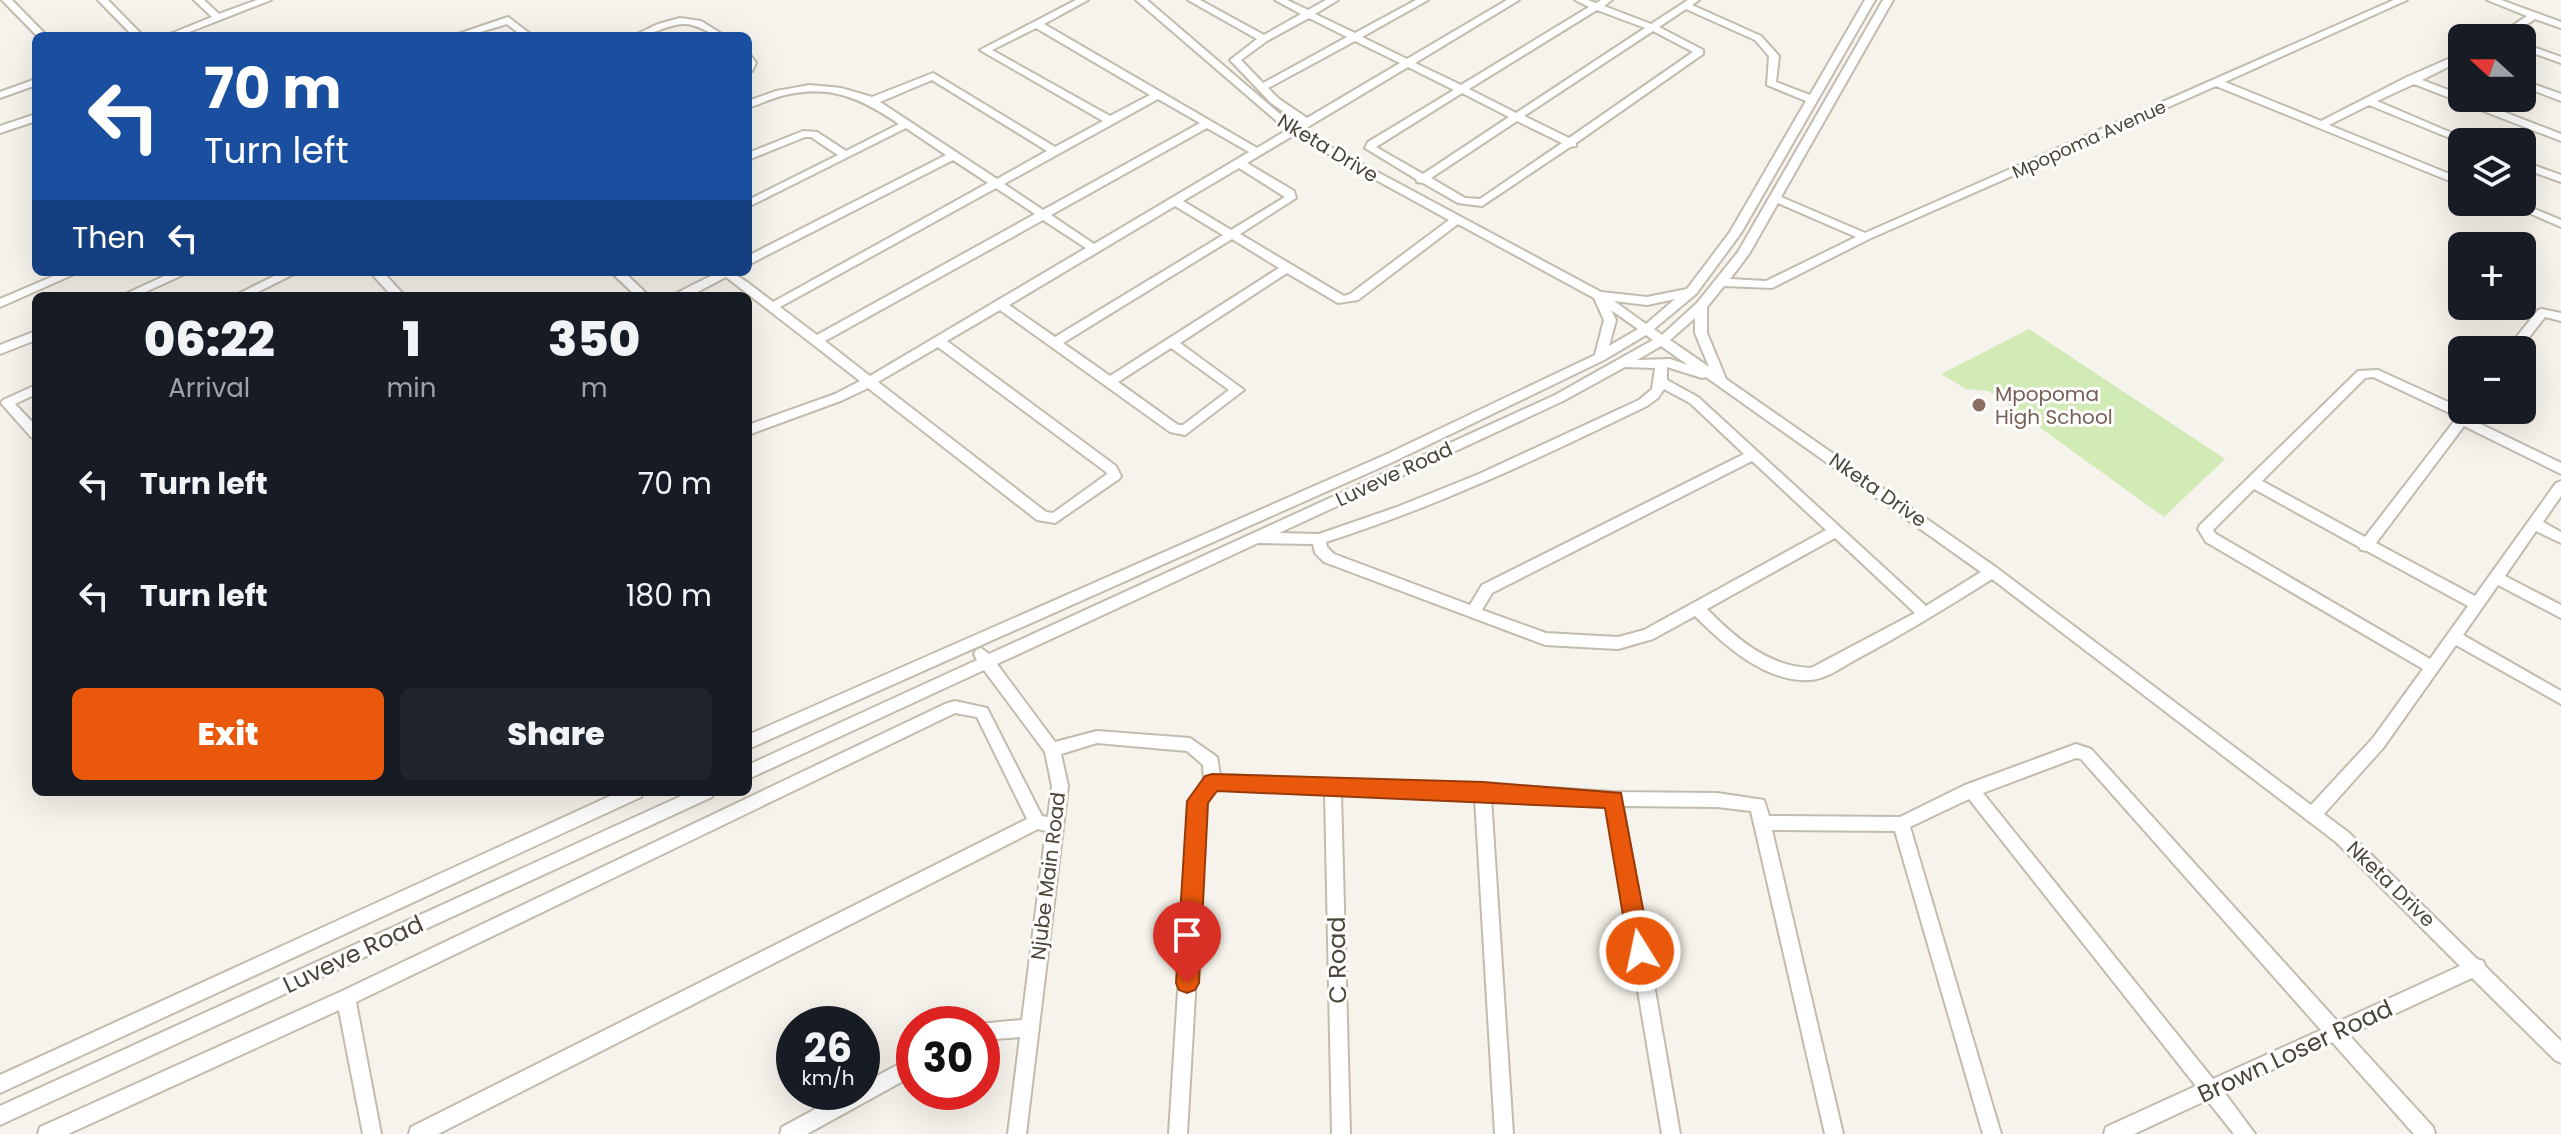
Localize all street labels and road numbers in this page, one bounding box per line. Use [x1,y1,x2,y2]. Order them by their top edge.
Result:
street label: Mpopoma Avenue [2008,94,2170,184]
street label: Nketa Drive [1272,107,1384,189]
street label: Luveve Road [1331,435,1457,513]
street label: Nketa Drive [1824,446,1932,534]
street label: Njube Main Road [1024,790,1072,962]
street label: Nketa Drive [2341,835,2441,933]
street label: Luveve Road [277,907,429,1001]
street label: C Road [1320,916,1354,1004]
street label: Brown Loser Road [2192,991,2398,1111]

